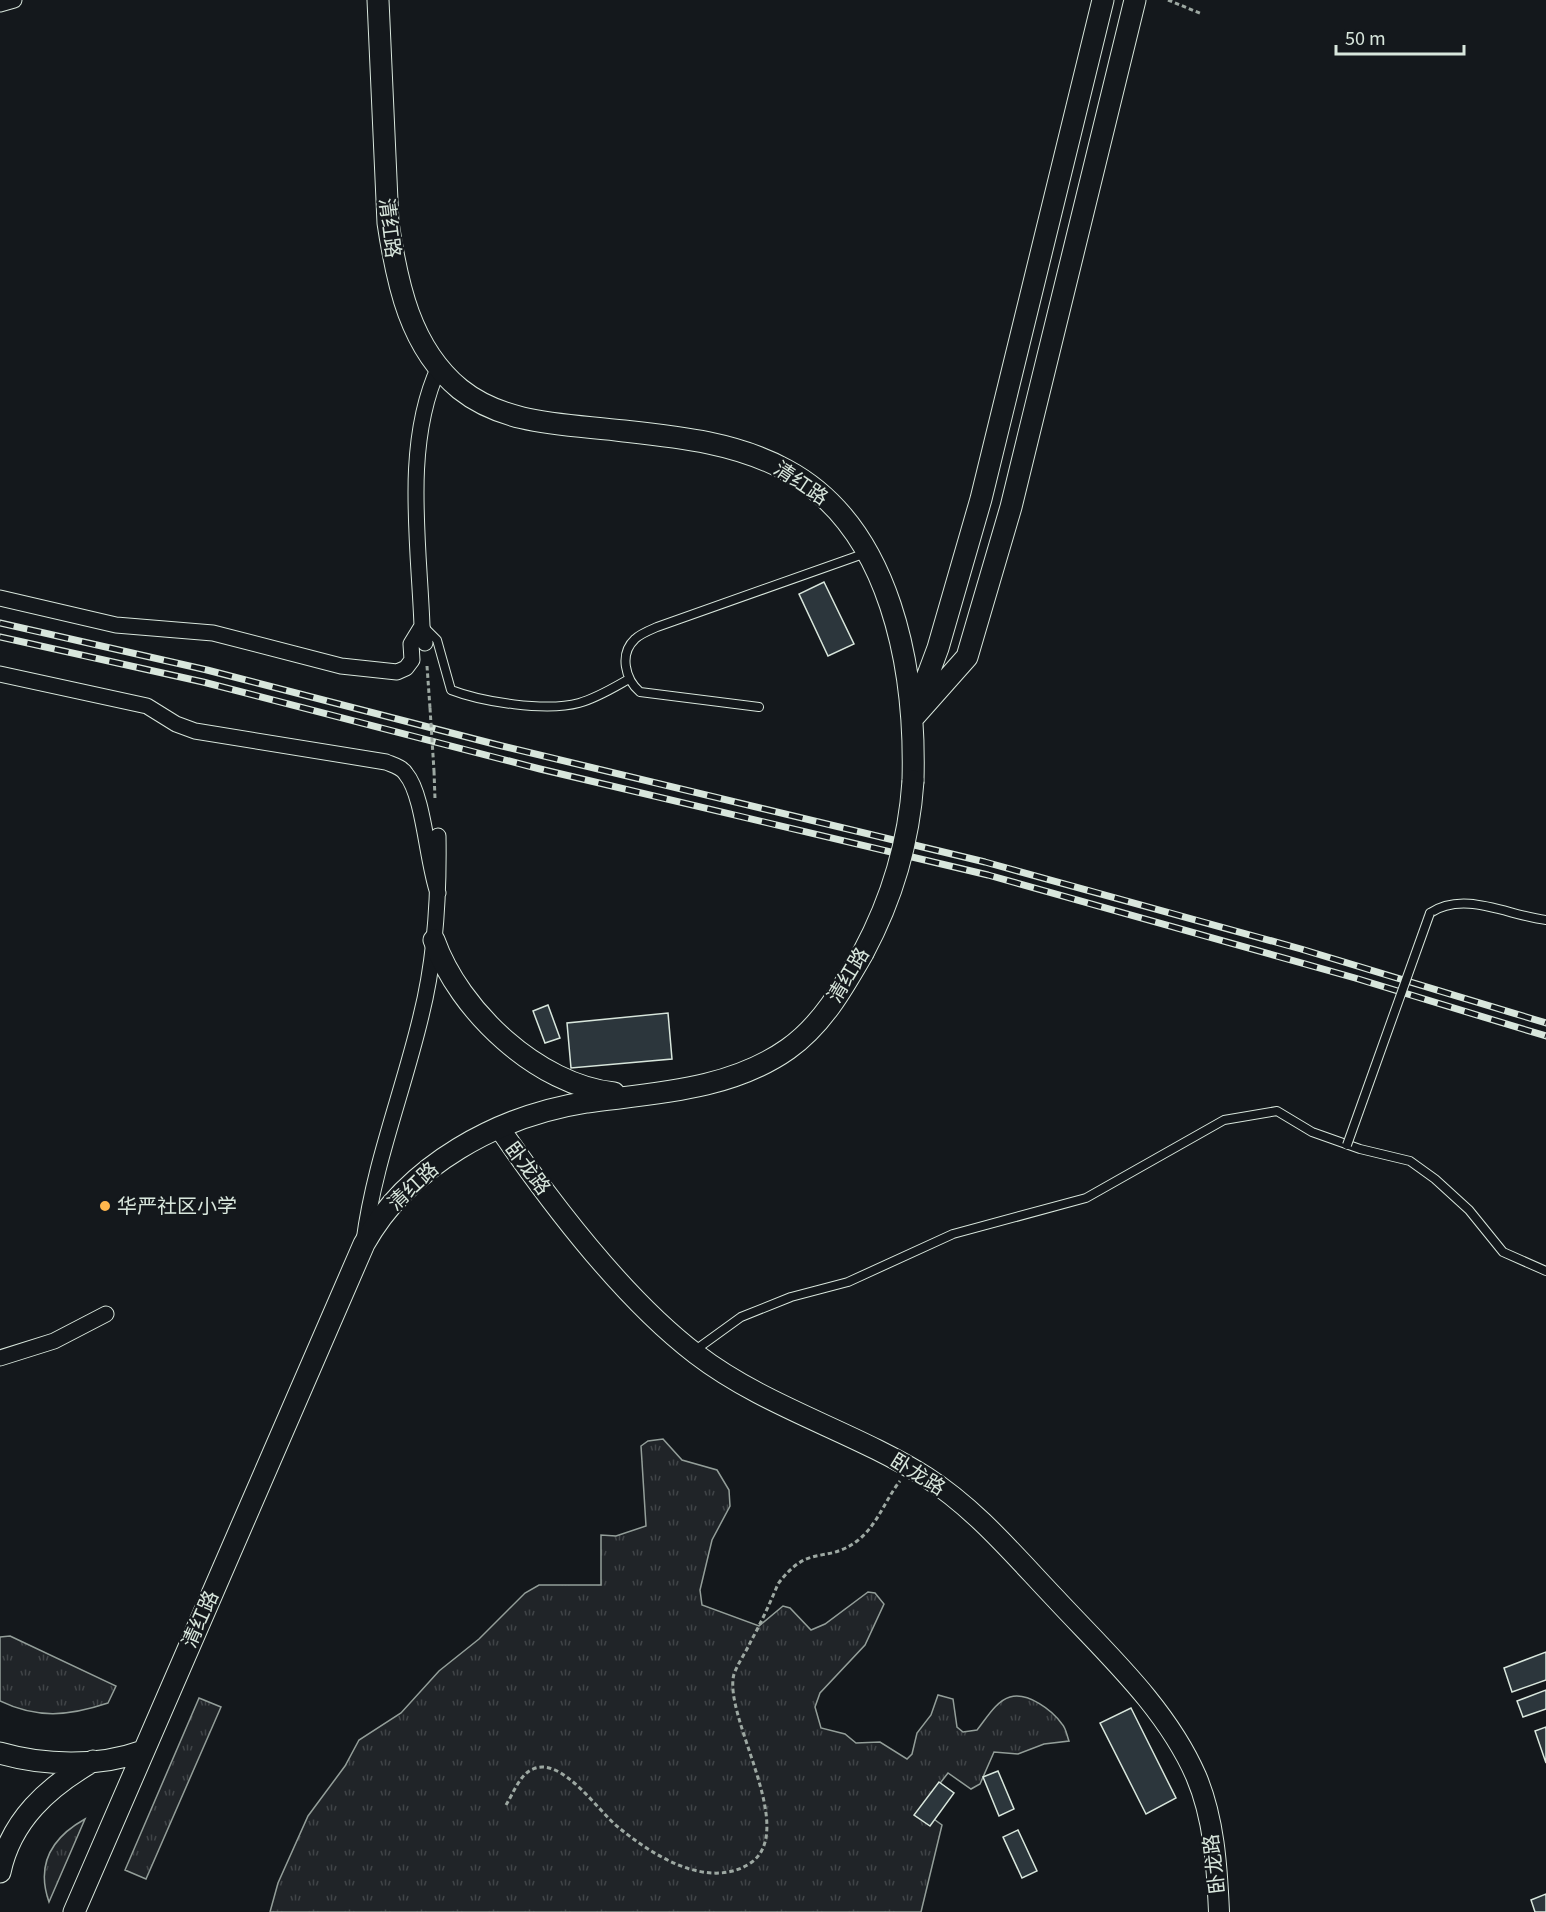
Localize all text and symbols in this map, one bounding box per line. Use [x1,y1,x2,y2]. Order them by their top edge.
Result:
scale bar [1336,18,1464,56]
text: 50 m [1345,24,1386,50]
street label: 清红路 [373,196,410,259]
street label: 清红路 [769,453,835,511]
street label: 清红路 [819,941,875,1007]
street label: 卧龙路 [500,1134,559,1200]
street label: 清红路 [380,1154,444,1216]
place label: 华严社区小学 [117,1190,237,1219]
marker: 华严社区小学 [98,1199,112,1213]
street label: 卧龙路 [886,1445,952,1501]
street label: 清红路 [173,1585,224,1652]
street label: 卧龙路 [1194,1833,1231,1896]

